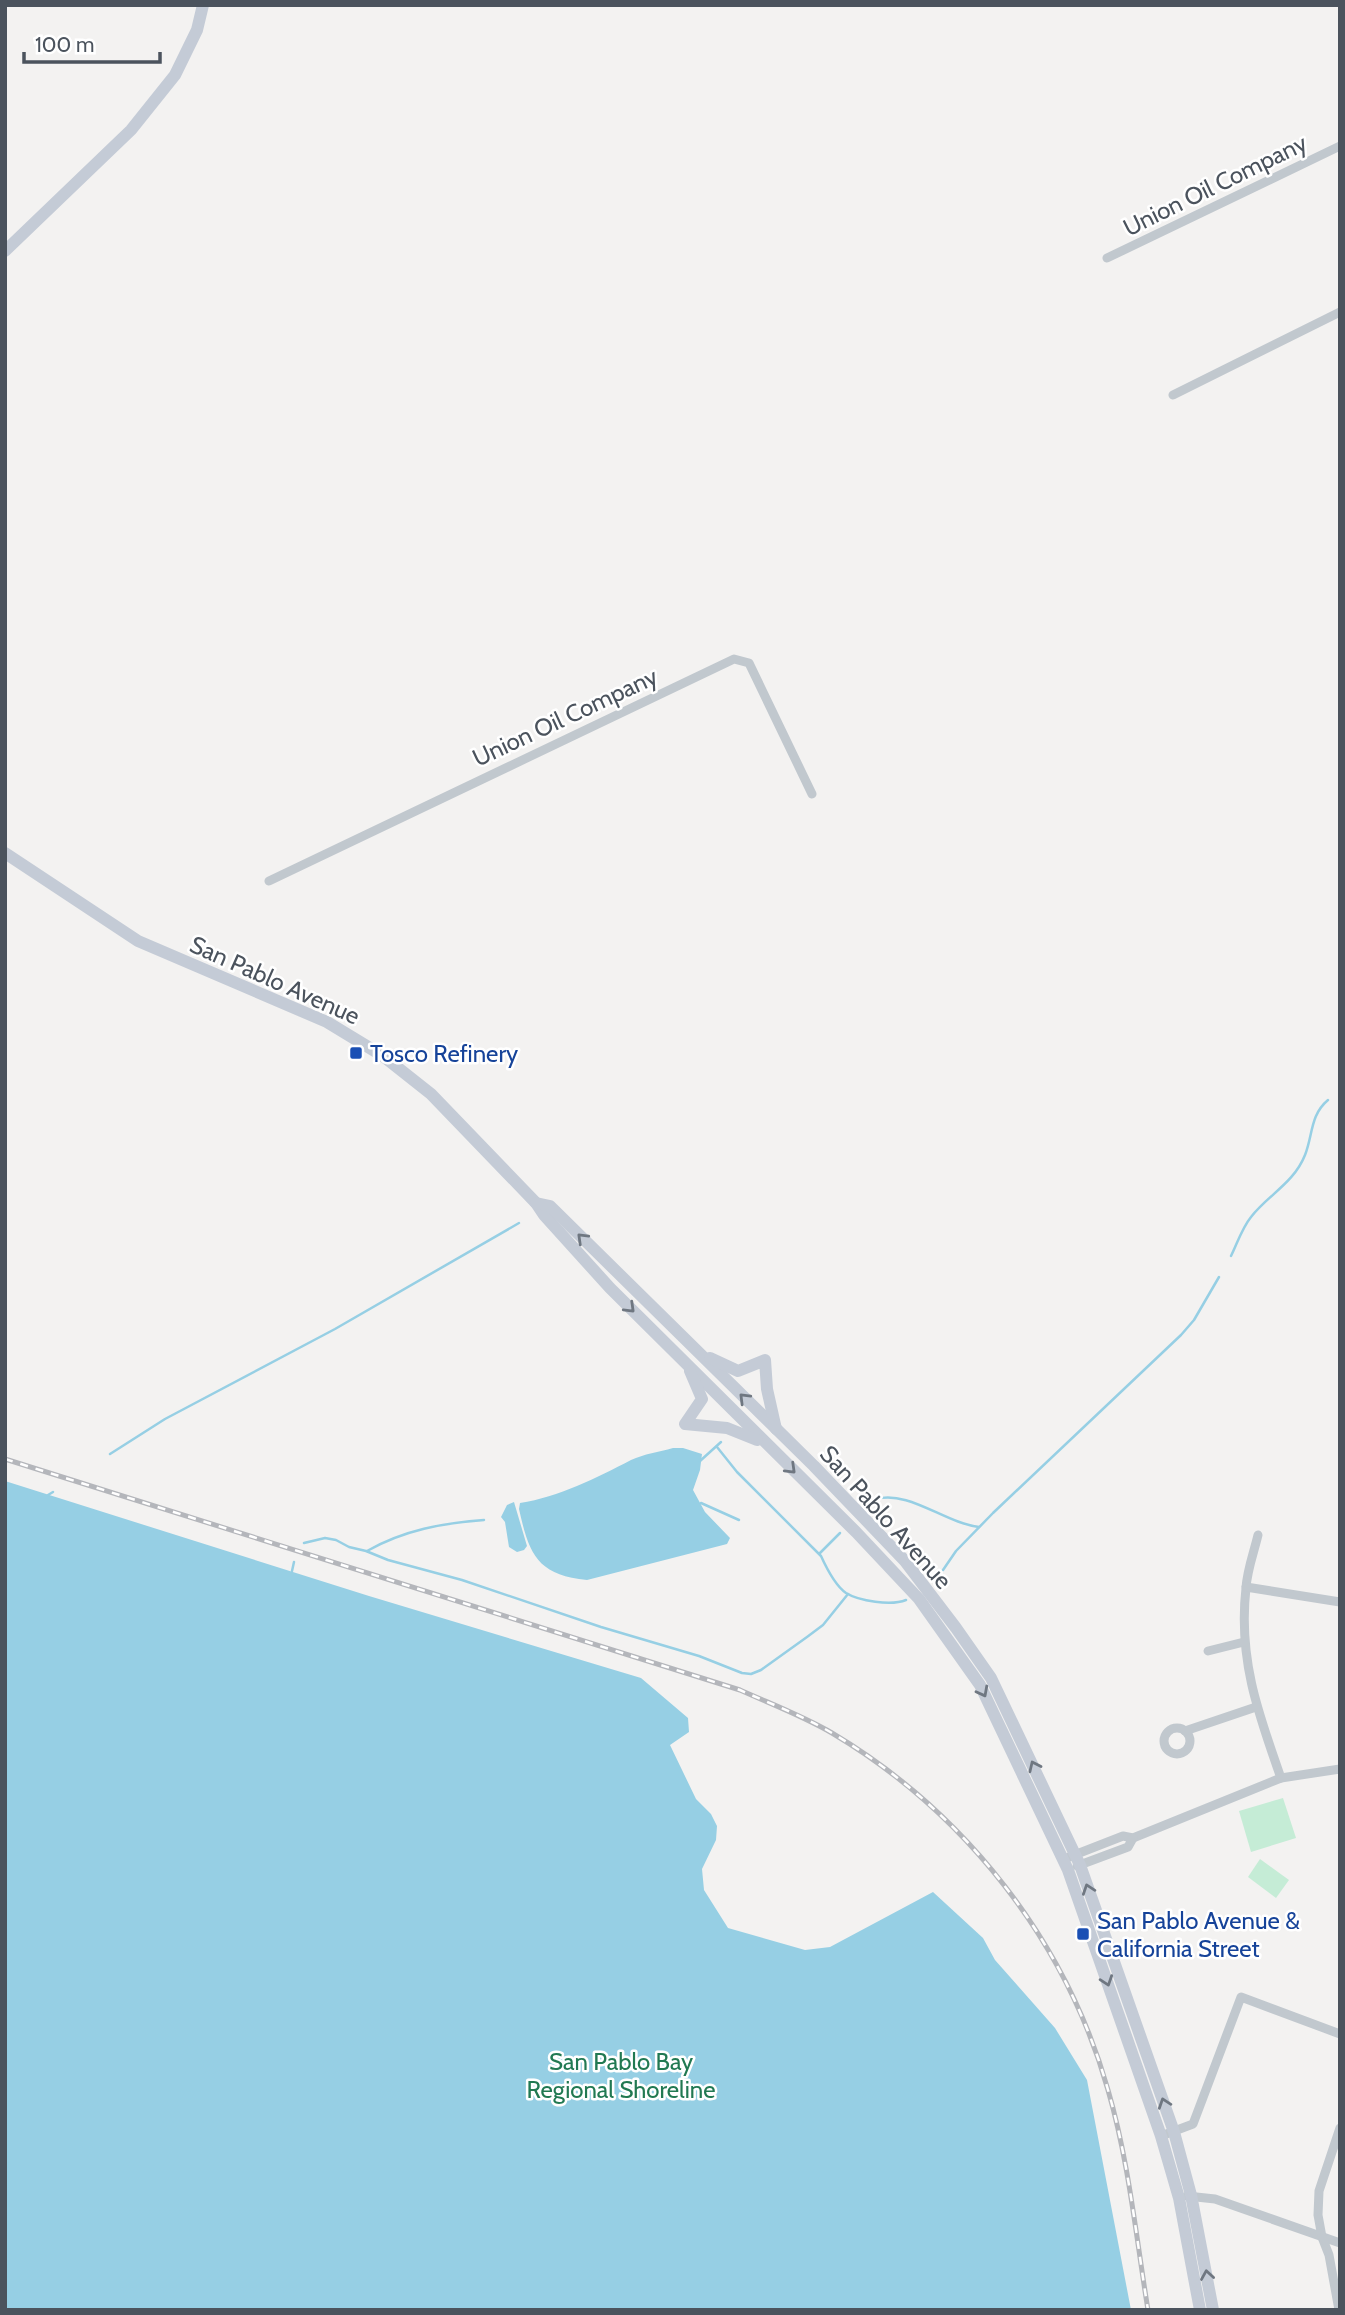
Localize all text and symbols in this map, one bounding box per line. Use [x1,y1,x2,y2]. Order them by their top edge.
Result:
scale bar [24,21,161,65]
text: 100 m [35,32,94,57]
street label: Union Oil Company [1118,128,1312,242]
street label: Union Oil Company [468,661,662,773]
street label: San Pablo Avenue [186,930,364,1030]
place label: Tosco Refinery [370,1039,518,1068]
marker: Tosco Refinery [348,1045,364,1061]
one-way arrow [577,1234,590,1247]
one-way arrow [622,1299,635,1312]
one-way arrow [740,1393,753,1406]
street label: San Pablo Avenue [814,1439,958,1595]
one-way arrow [783,1460,796,1473]
one-way arrow [975,1685,988,1697]
one-way arrow [1028,1761,1042,1773]
one-way arrow [1082,1883,1096,1895]
place label: San Pablo Avenue & California Street [1097,1906,1300,1963]
marker: San Pablo Avenue & California Street [1075,1926,1091,1942]
one-way arrow [1099,1974,1113,1986]
park label: San Pablo Bay Regional Shoreline [526,2047,716,2104]
one-way arrow [1158,2098,1172,2110]
one-way arrow [1200,2269,1215,2281]

